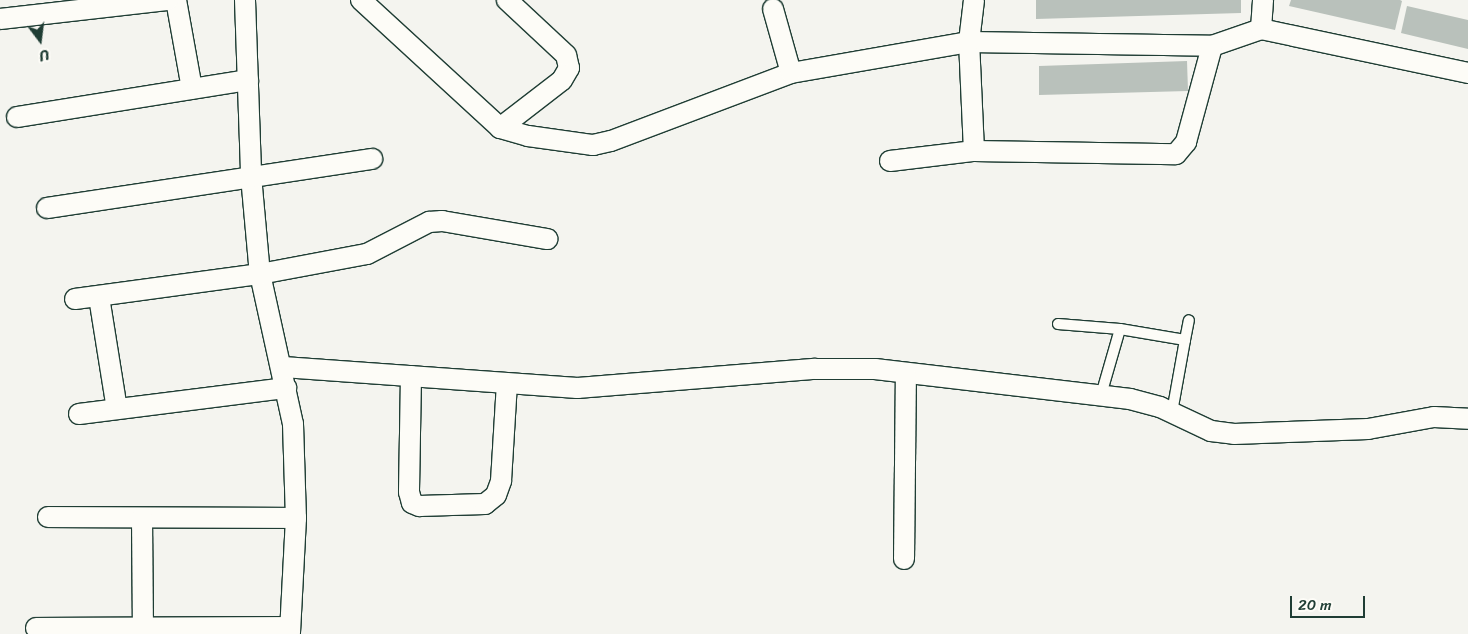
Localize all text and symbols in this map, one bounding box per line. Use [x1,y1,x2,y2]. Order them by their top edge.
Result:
north arrow [15,15,65,65]
text: U [36,42,52,68]
scale bar [1293,586,1368,618]
text: 20 m [1298,592,1332,618]

